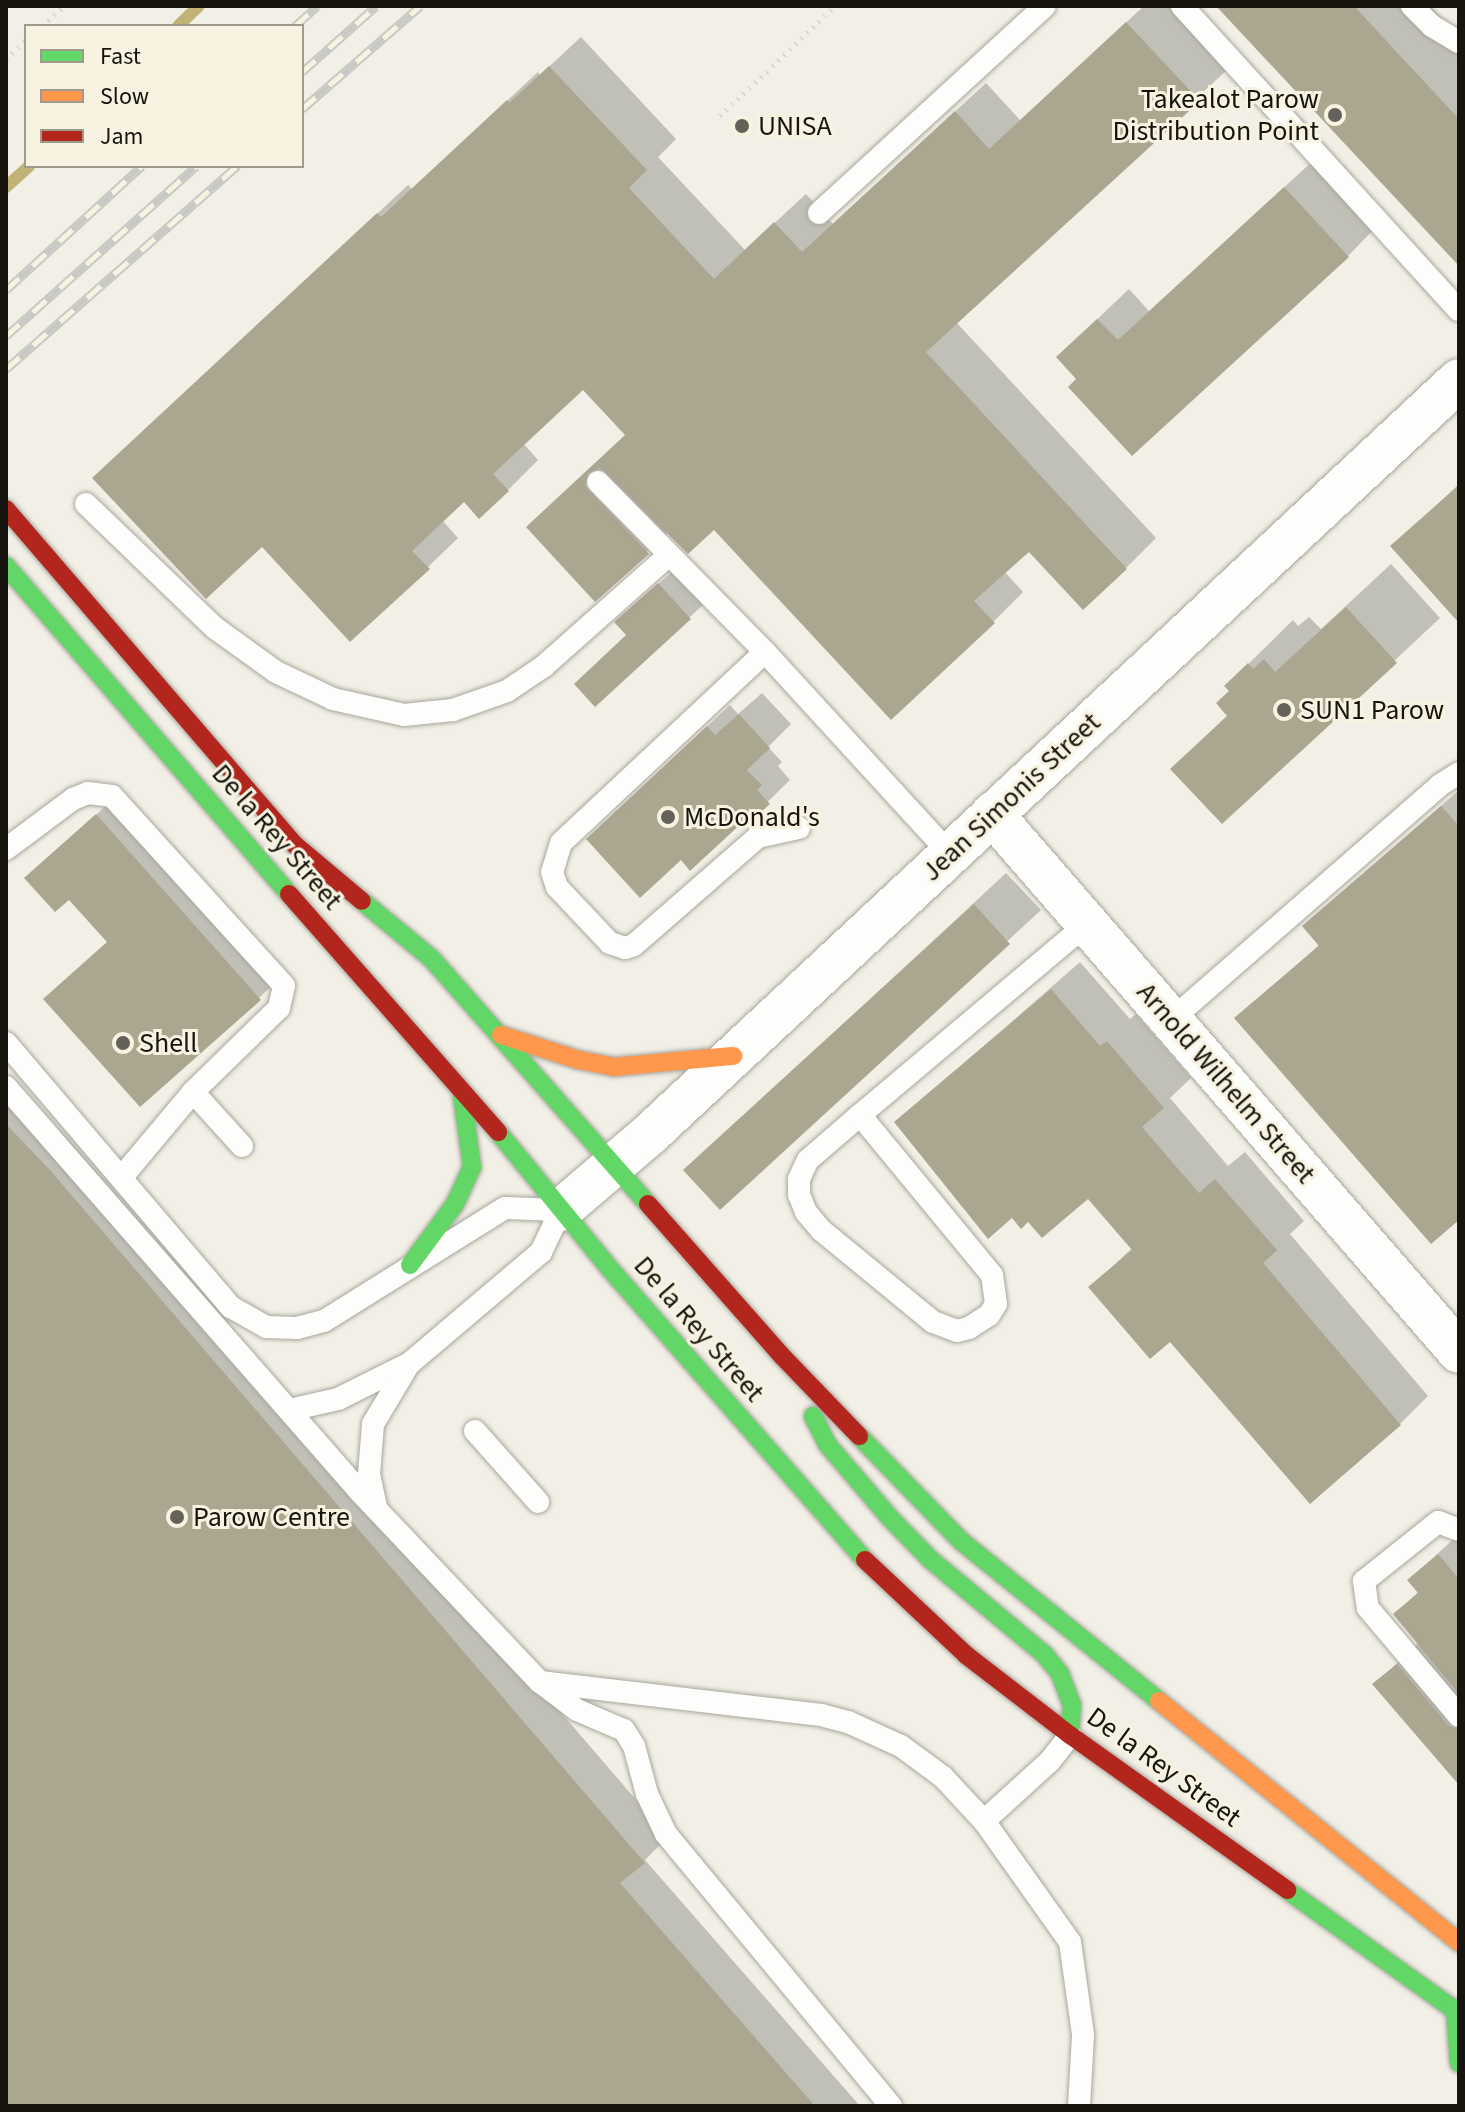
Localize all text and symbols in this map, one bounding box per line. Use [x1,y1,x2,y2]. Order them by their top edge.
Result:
legend [24,24,304,168]
text: Fast [100,39,141,74]
text: Slow [100,79,149,114]
place label: Takealot Parow Distribution Point [1112,82,1319,148]
marker: Takealot Parow Distribution Point [1326,106,1344,124]
place label: UNISA [758,109,832,143]
marker: UNISA [733,117,751,135]
text: Jam [100,119,144,154]
place label: SUN1 Parow [1300,693,1444,727]
marker: SUN1 Parow [1275,701,1293,719]
street label: Jean Simonis Street [915,706,1107,888]
street label: De la Rey Street [205,757,349,917]
place label: McDonald's [684,800,820,834]
marker: McDonald's [659,808,677,826]
street label: Arnold Wilhelm Street [1130,976,1322,1190]
place label: Shell [139,1026,197,1060]
marker: Shell [114,1034,132,1052]
street label: De la Rey Street [627,1249,771,1409]
place label: Parow Centre [193,1500,350,1534]
marker: Parow Centre [168,1508,186,1526]
street label: De la Rey Street [1080,1700,1248,1834]

